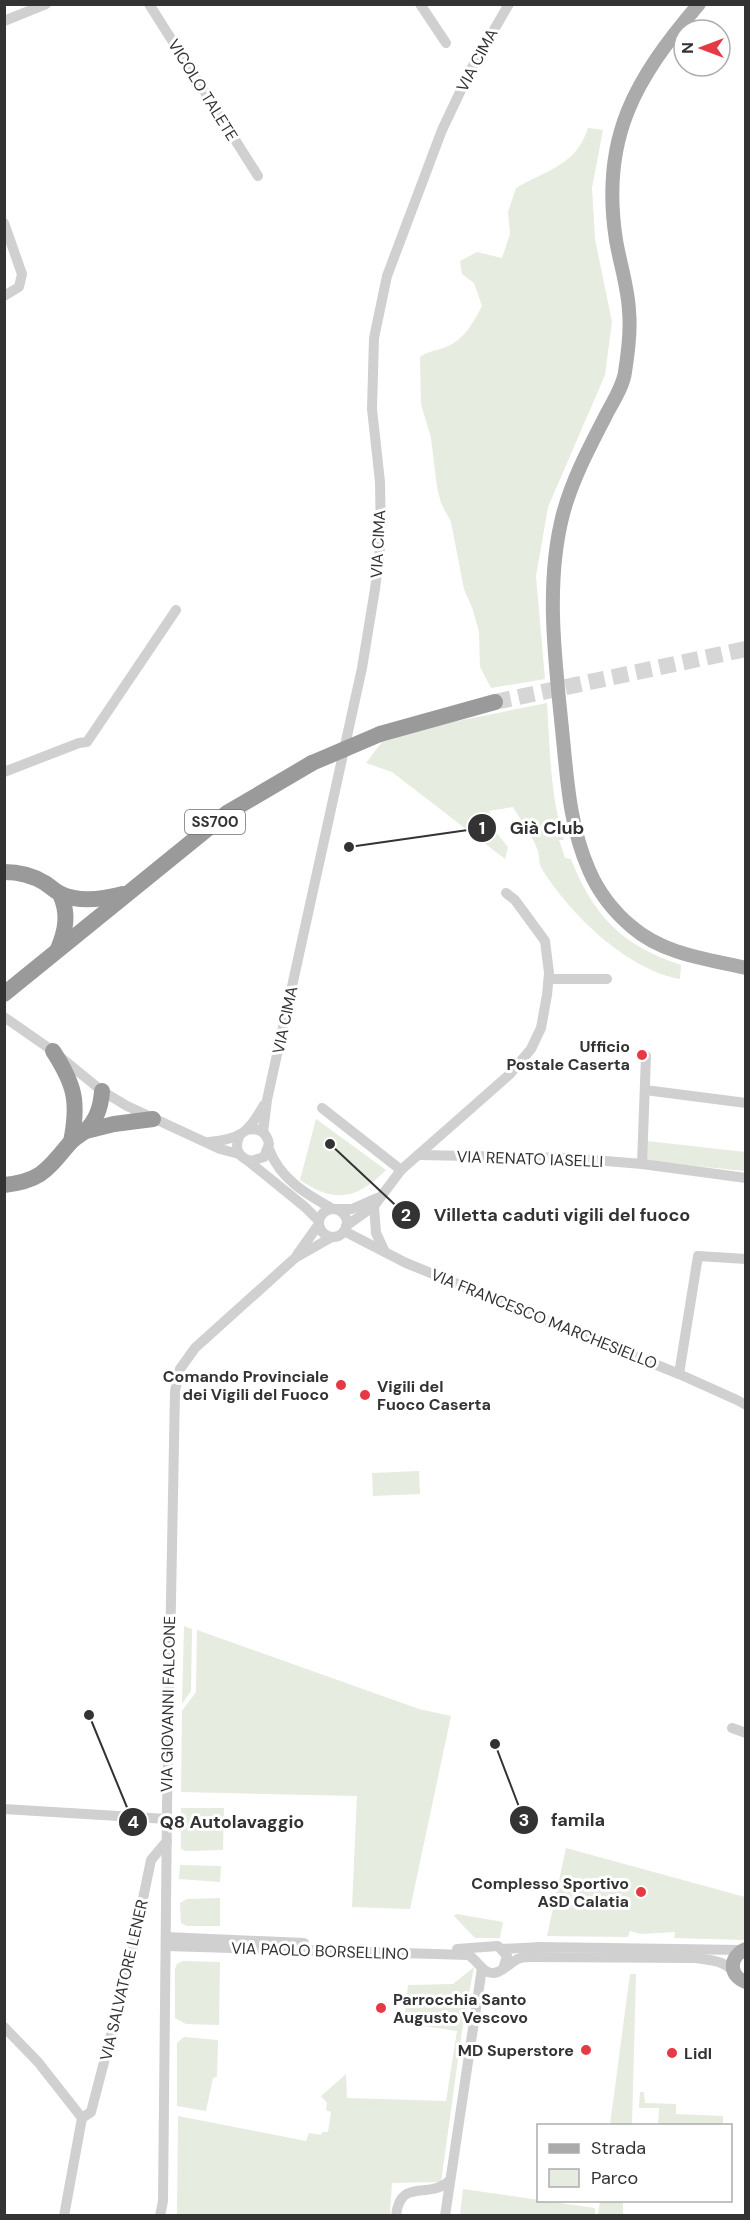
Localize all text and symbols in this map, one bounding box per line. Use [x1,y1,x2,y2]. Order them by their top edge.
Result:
north arrow [672,18,732,78]
street label: VIA CIMA [452,24,503,95]
street label: VICOLO TALETE [163,35,243,145]
text: N [677,42,698,54]
street label: VIA CIMA [366,509,390,579]
road number: SS700 [185,810,245,834]
callout: Già Club [467,810,596,846]
text: 1 [479,816,485,840]
text: Già Club [510,816,584,840]
street label: VIA CIMA [268,984,302,1056]
place label: Ufficio Postale Caserta [506,1036,630,1075]
marker: Ufficio Postale Caserta [635,1048,649,1062]
street label: VIA RENATO IASELLI [456,1146,604,1172]
callout: Villetta caduti vigili del fuoco [391,1197,702,1233]
text: 2 [401,1203,411,1227]
text: Villetta caduti vigili del fuoco [434,1203,690,1227]
street label: VIA FRANCESCO MARCHESIELLO [428,1264,660,1374]
place label: Comando Provinciale dei Vigili del Fuoco [163,1366,329,1405]
place label: Vigili del Fuoco Caserta [377,1376,491,1415]
marker: Comando Provinciale dei Vigili del Fuoco [334,1378,348,1392]
marker: Vigili del Fuoco Caserta [358,1388,372,1402]
street label: VIA GIOVANNI FALCONE [156,1616,180,1792]
callout: famila [509,1802,618,1838]
callout: Q8 Autolavaggio [118,1804,317,1840]
text: 3 [519,1808,529,1832]
text: famila [551,1808,605,1832]
text: 4 [127,1810,139,1834]
text: Q8 Autolavaggio [160,1810,304,1834]
place label: Complesso Sportivo ASD Calatia [471,1873,629,1912]
marker: Complesso Sportivo ASD Calatia [634,1885,648,1899]
street label: VIA SALVATORE LENER [95,1897,153,2063]
street label: VIA PAOLO BORSELLINO [231,1937,409,1965]
place label: Parrocchia Santo Augusto Vescovo [393,1989,528,2028]
marker: Parrocchia Santo Augusto Vescovo [374,2001,388,2015]
place label: MD Superstore [458,2040,574,2061]
marker: MD Superstore [579,2043,593,2057]
place label: Lidl [684,2043,712,2064]
marker: Lidl [665,2046,679,2060]
legend [537,2124,732,2202]
text: Strada [591,2136,646,2160]
text: Parco [591,2166,638,2190]

